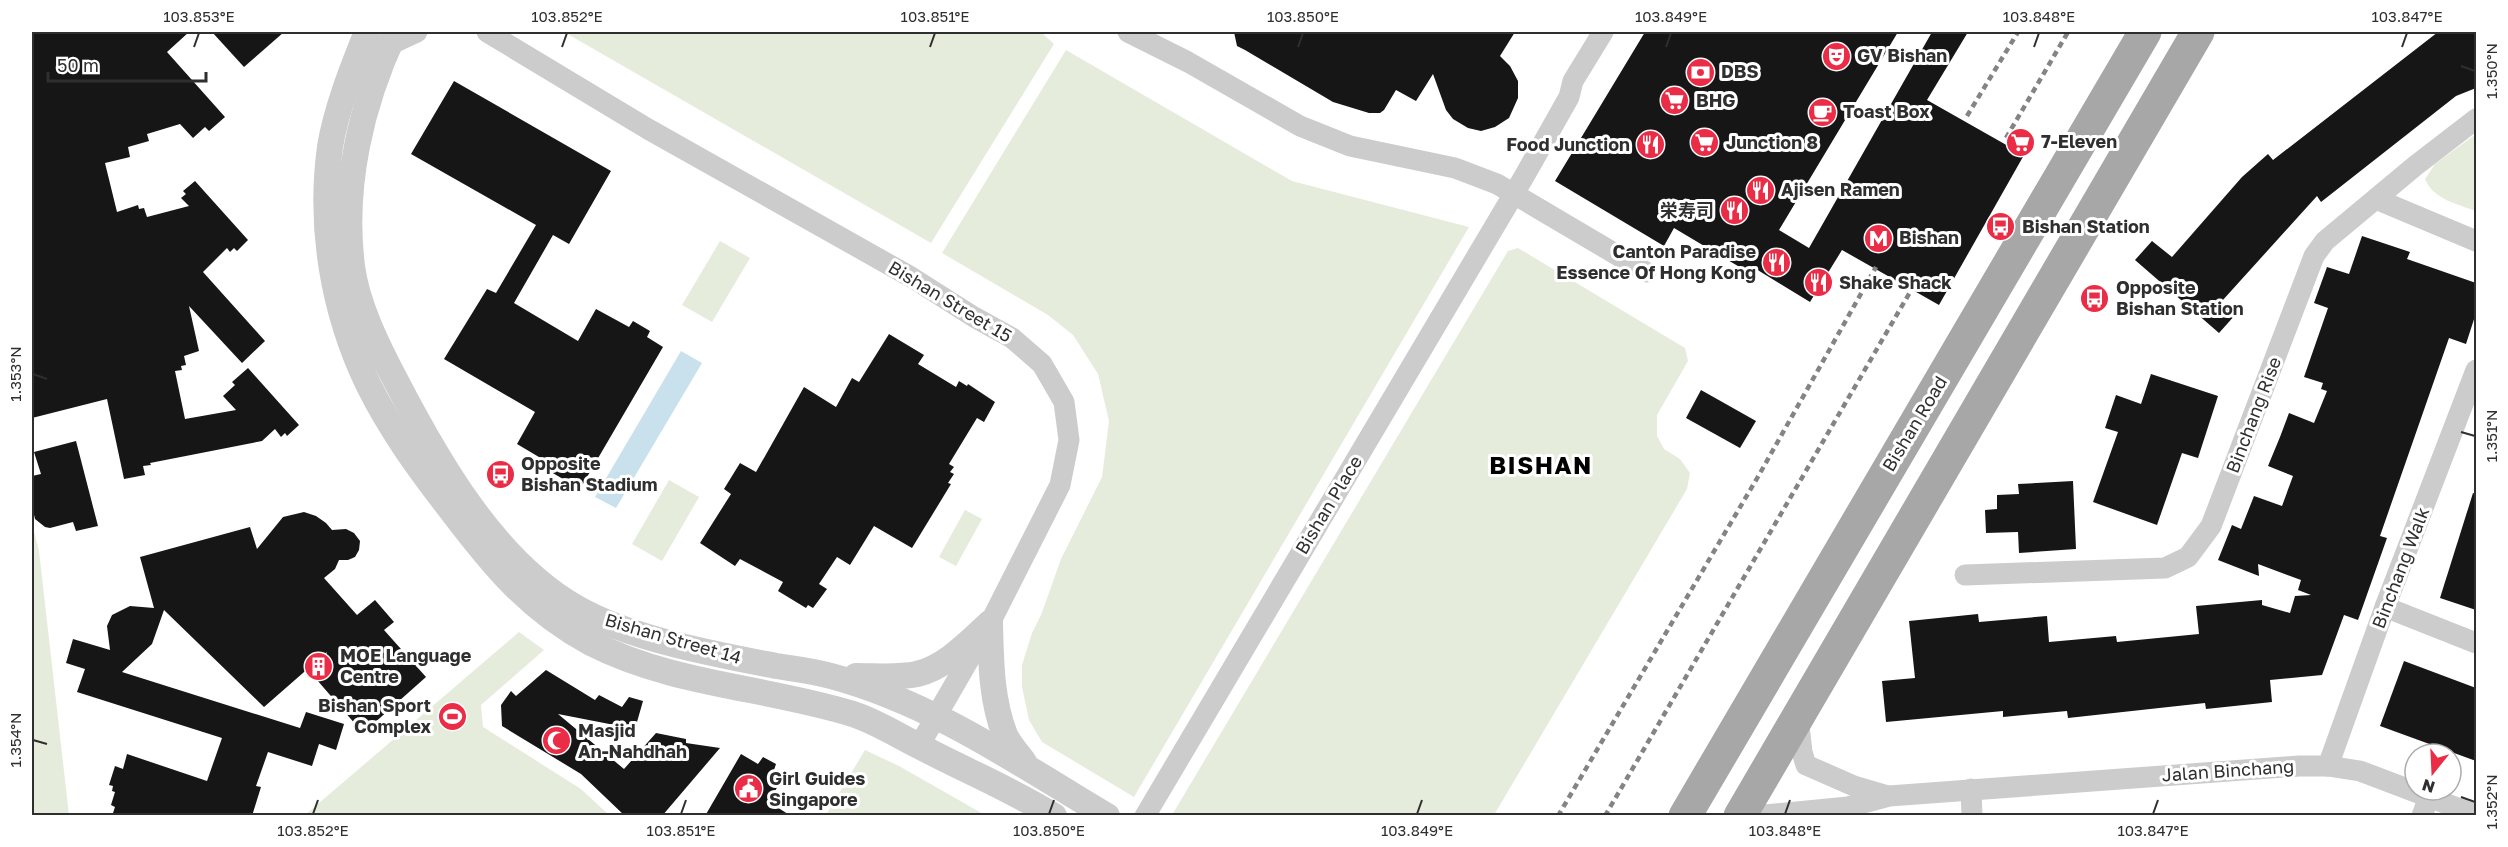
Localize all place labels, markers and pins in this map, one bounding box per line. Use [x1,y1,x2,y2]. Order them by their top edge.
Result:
theatre icon: GV Bishan [1820,40,1852,72]
place label: GV Bishan [1857,44,1947,66]
bank icon: DBS [1684,56,1716,88]
place label: DBS [1721,60,1759,82]
supermarket icon: BHG [1659,85,1691,117]
place label: BHG [1696,89,1736,111]
cafe icon: Toast Box [1806,96,1838,128]
place label: Toast Box [1843,100,1930,122]
supermarket icon: 7-Eleven [2004,126,2036,158]
supermarket icon: Junction 8 [1689,127,1721,159]
restaurant icon: Food Junction [1635,129,1667,161]
place label: 7-Eleven [2041,130,2117,152]
place label: Junction 8 [1726,131,1818,153]
place label: Food Junction [1506,133,1630,155]
restaurant icon: Ajisen Ramen [1744,174,1776,206]
place label: Ajisen Ramen [1781,178,1900,200]
restaurant icon: 栄寿司 [1719,195,1751,227]
place label: 栄寿司 [1660,199,1714,221]
bus stop icon: Bishan Station [1985,211,2017,243]
place label: Bishan Station [2022,215,2150,237]
metro station icon: Bishan [1862,222,1894,254]
place label: Bishan [1899,226,1959,248]
place label: Canton Paradise Essence Of Hong Kong [1556,240,1756,283]
restaurant icon: Canton Paradise Essence Of Hong Kong [1761,246,1793,278]
restaurant icon: Shake Shack [1802,267,1834,299]
place label: Shake Shack [1839,271,1952,293]
place label: Opposite Bishan Station [2116,276,2244,319]
bus stop icon: Opposite Bishan Station [2079,282,2111,314]
place label: Opposite Bishan Stadium [521,452,657,495]
bus stop icon: Opposite Bishan Stadium [484,458,516,490]
place label: MOE Language Centre [340,644,472,687]
building icon: MOE Language Centre [303,650,335,682]
place label: Bishan Sport Complex [318,694,432,737]
sports icon: Bishan Sport Complex [436,700,468,732]
place label: Masjid An-Nahdhah [578,719,687,762]
mosque icon: Masjid An-Nahdhah [541,725,573,757]
place label: Girl Guides Singapore [769,767,865,810]
public building icon: Girl Guides Singapore [732,773,764,805]

